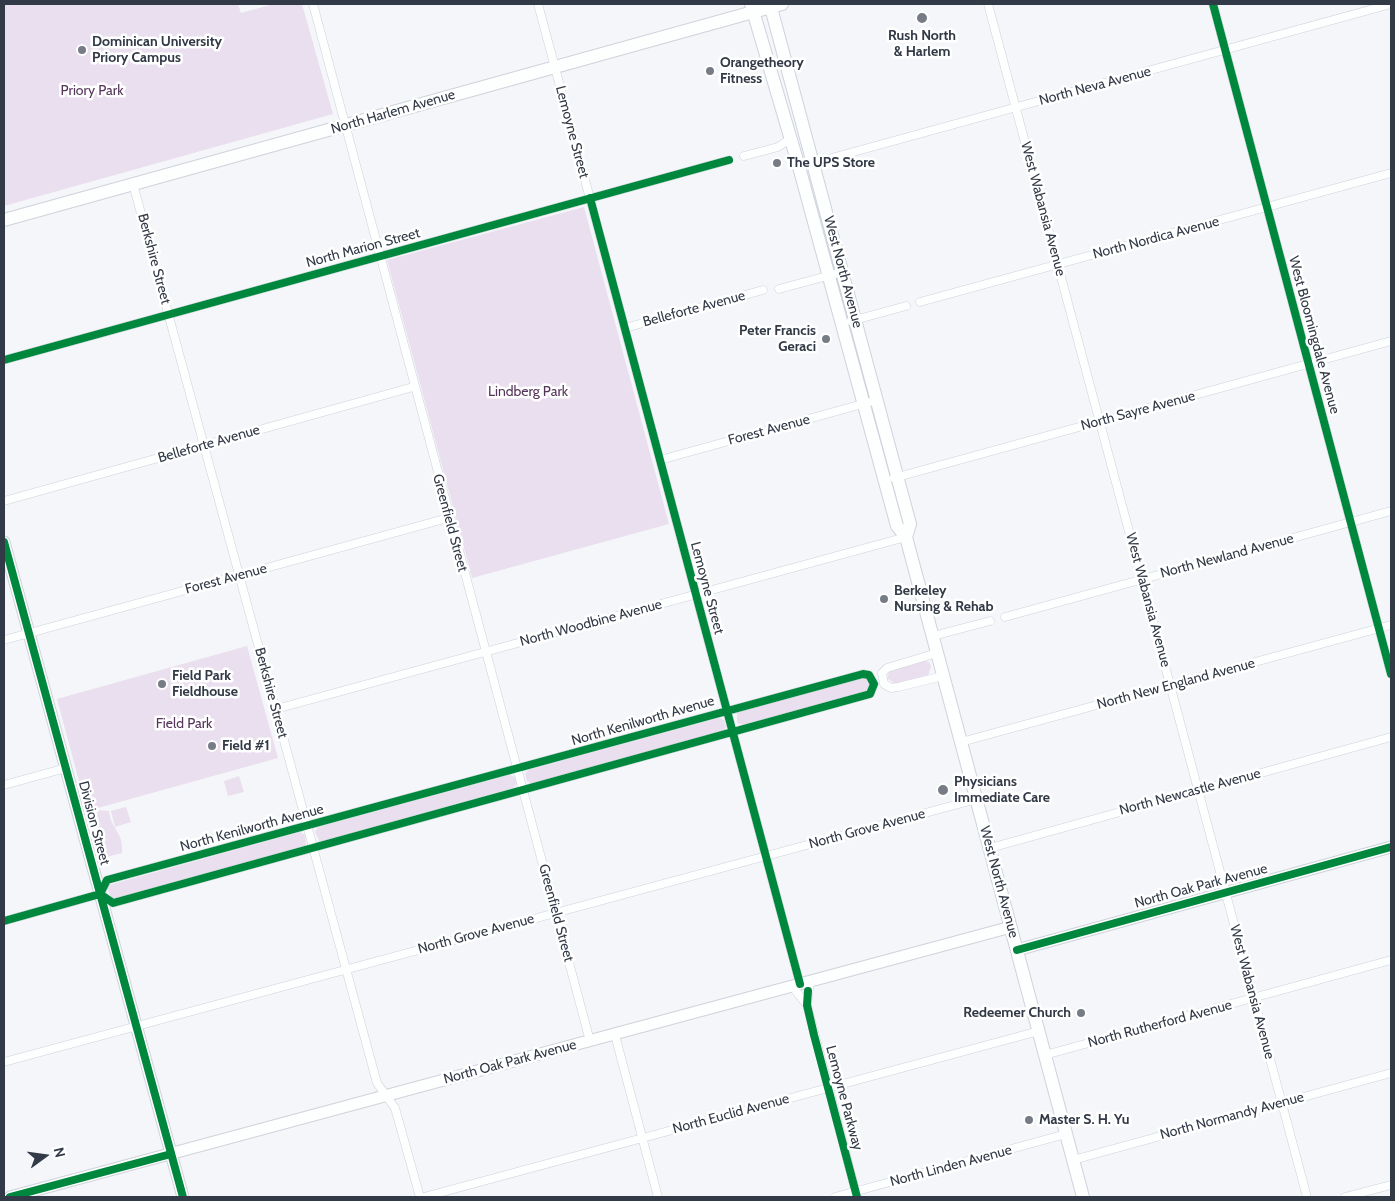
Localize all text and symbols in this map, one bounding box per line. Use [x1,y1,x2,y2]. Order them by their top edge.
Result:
marker: Rush North & Harlem [915,11,929,25]
place label: Rush North & Harlem [888,28,956,60]
place label: Dominican University Priory Campus [92,34,222,66]
marker: Dominican University Priory Campus [76,44,88,56]
place label: Orangetheory Fitness [720,55,804,88]
street label: North Neva Avenue [1037,63,1153,109]
marker: Orangetheory Fitness [704,65,716,77]
park label: Priory Park [61,83,123,99]
street label: Lemoyne Street [552,84,592,180]
street label: North Harlem Avenue [329,86,457,138]
street label: West Wabansia Avenue [1017,140,1069,278]
place label: The UPS Store [787,155,875,171]
marker: The UPS Store [771,157,783,169]
street label: Berkshire Street [134,212,174,306]
street label: North Nordica Avenue [1091,213,1221,263]
street label: West North Avenue [820,214,866,330]
street label: North Marion Street [304,225,422,271]
street label: West Bloomingdale Avenue [1285,254,1343,416]
street label: Belleforte Avenue [641,287,747,331]
place label: Peter Francis Geraci [739,323,816,356]
marker: Peter Francis Geraci [820,333,832,345]
park label: Lindberg Park [488,384,568,400]
street label: North Sayre Avenue [1079,388,1197,434]
street label: Forest Avenue [726,411,812,449]
street label: Belleforte Avenue [156,421,262,467]
street label: Greenfield Street [429,472,471,574]
street label: North Newland Avenue [1158,530,1296,582]
street label: West Wabansia Avenue [1122,531,1174,669]
street label: Lemoyne Street [687,540,727,636]
street label: Forest Avenue [183,560,269,598]
place label: Berkeley Nursing & Rehab [894,583,994,616]
marker: Berkeley Nursing & Rehab [878,593,890,605]
street label: North Woodbine Avenue [518,596,664,650]
street label: Berkshire Street [251,646,291,740]
street label: North New England Avenue [1095,655,1257,713]
place label: Field Park Fieldhouse [172,668,238,700]
marker: Field Park Fieldhouse [156,678,168,690]
street label: North Kenilworth Avenue [570,693,716,749]
park label: Field Park [156,716,212,732]
place label: Field #1 [222,738,270,754]
marker: Field #1 [206,740,218,752]
street label: North Newcastle Avenue [1117,765,1263,819]
place label: Physicians Immediate Care [954,774,1050,806]
street label: Division Street [75,779,113,867]
marker: Physicians Immediate Care [936,783,950,797]
street label: North Kenilworth Avenue [178,801,326,855]
street label: North Grove Avenue [807,805,927,853]
street label: West North Avenue [976,824,1022,940]
street label: North Oak Park Avenue [1133,860,1269,912]
street label: Greenfield Street [535,862,577,964]
street label: North Grove Avenue [416,910,536,958]
street label: West Wabansia Avenue [1226,923,1278,1061]
street label: North Rutherford Avenue [1086,997,1234,1051]
place label: Redeemer Church [963,1005,1071,1021]
marker: Redeemer Church [1075,1007,1087,1019]
street label: North Oak Park Avenue [442,1036,578,1088]
street label: Lemoyne Parkway [822,1044,866,1152]
street label: North Normandy Avenue [1158,1089,1306,1143]
street label: North Euclid Avenue [671,1090,791,1138]
place label: Master S. H. Yu [1039,1112,1129,1128]
marker: Master S. H. Yu [1023,1114,1035,1126]
north arrow [20,1131,70,1181]
street label: North Linden Avenue [888,1142,1014,1190]
text: N [50,1145,69,1159]

